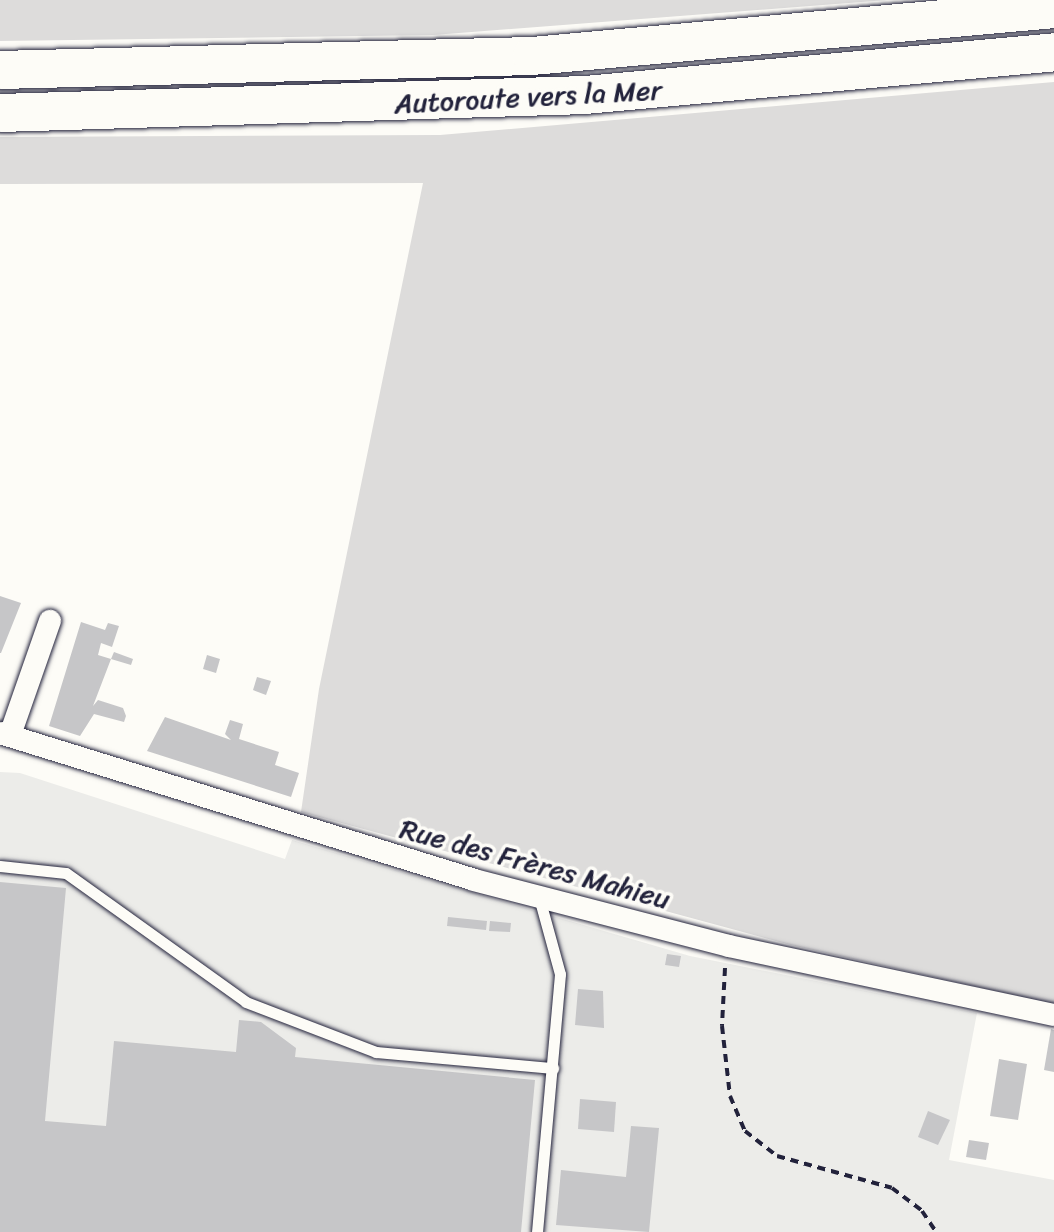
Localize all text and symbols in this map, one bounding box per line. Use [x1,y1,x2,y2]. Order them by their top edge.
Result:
street label: Autoroute vers la Mer [393,73,663,121]
street label: Rue des Frères Mahieu [397,812,673,916]

